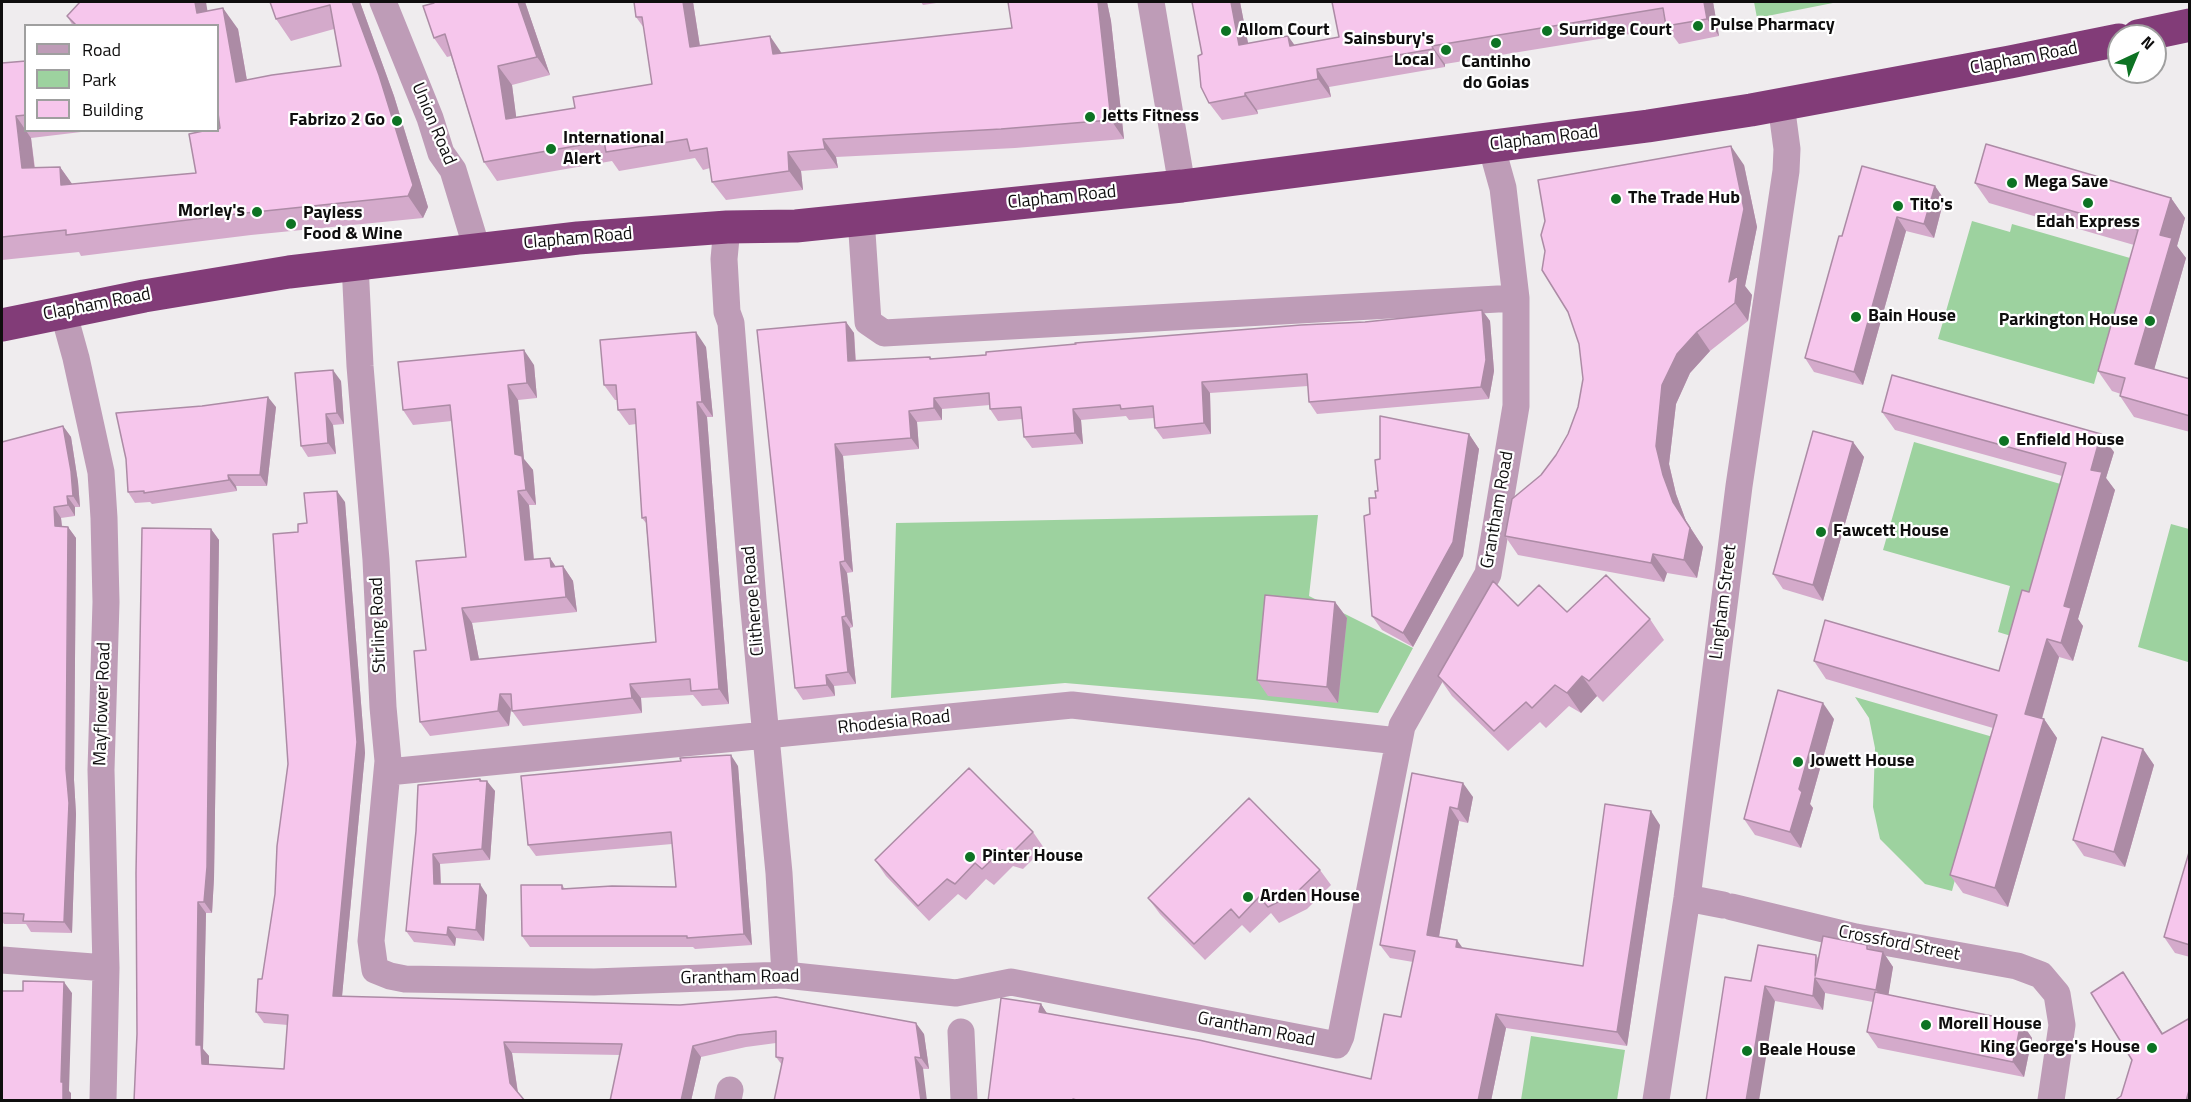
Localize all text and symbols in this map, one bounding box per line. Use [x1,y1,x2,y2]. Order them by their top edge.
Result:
place label: Pulse Pharmacy [1710,15,1835,37]
marker: Pulse Pharmacy [1691,19,1705,33]
place label: Allom Court [1238,20,1330,42]
place label: Surridge Court [1559,20,1672,42]
legend [24,24,219,132]
marker: Allom Court [1219,24,1233,38]
marker: Surridge Court [1540,24,1554,38]
north arrow [2107,24,2167,84]
place label: Sainsbury's Local [1344,29,1434,72]
text: N [2136,30,2160,55]
text: Road [82,36,121,63]
marker: Cantinho do Goias [1489,36,1503,50]
street label: Clapham Road [1968,38,2080,80]
marker: Sainsbury's Local [1439,43,1453,57]
place label: Cantinho do Goias [1461,52,1531,94]
text: Park [82,66,116,93]
street label: Union Road [406,80,460,168]
text: Building [82,96,143,123]
place label: Jetts Fitness [1102,106,1199,128]
place label: Fabrizo 2 Go [289,110,385,132]
marker: Jetts Fitness [1083,110,1097,124]
marker: Fabrizo 2 Go [390,114,404,128]
street label: Clapham Road [1489,122,1599,156]
place label: International Alert [563,128,664,170]
marker: International Alert [544,142,558,156]
place label: Mega Save [2024,172,2108,194]
marker: Mega Save [2005,176,2019,190]
street label: Clapham Road [1007,182,1117,214]
place label: The Trade Hub [1628,188,1740,210]
marker: The Trade Hub [1609,192,1623,206]
place label: Tito's [1910,195,1953,217]
marker: Edah Express [2081,196,2095,210]
marker: Tito's [1891,199,1905,213]
place label: Morley's [178,201,245,223]
place label: Payless Food & Wine [303,203,402,246]
marker: Morley's [250,205,264,219]
place label: Edah Express [2036,212,2140,234]
marker: Payless Food & Wine [284,217,298,231]
street label: Clapham Road [523,223,633,255]
street label: Clapham Road [41,284,153,326]
place label: Bain House [1868,306,1956,328]
marker: Bain House [1849,310,1863,324]
place label: Parkington House [1999,310,2138,332]
marker: Parkington House [2143,314,2157,328]
place label: Enfield House [2016,430,2124,452]
marker: Enfield House [1997,434,2011,448]
street label: Grantham Road [1477,450,1519,570]
place label: Fawcett House [1833,521,1949,543]
marker: Fawcett House [1814,525,1828,539]
street label: Lingham Street [1706,543,1742,661]
street label: Clitheroe Road [738,545,770,657]
street label: Stirling Road [367,577,391,673]
street label: Mayflower Road [90,642,116,766]
street label: Rhodesia Road [837,706,951,740]
place label: Jowett House [1810,751,1914,773]
marker: Jowett House [1791,755,1805,769]
place label: Pinter House [982,846,1083,868]
marker: Pinter House [963,850,977,864]
place label: Arden House [1260,886,1360,908]
marker: Arden House [1241,890,1255,904]
street label: Crossford Street [1836,922,1962,966]
street label: Grantham Road [680,966,800,990]
street label: Grantham Road [1196,1008,1316,1052]
place label: Morell House [1938,1014,2042,1036]
marker: Morell House [1919,1018,1933,1032]
place label: King George's House [1980,1037,2140,1059]
place label: Beale House [1759,1040,1856,1062]
marker: King George's House [2145,1041,2159,1055]
marker: Beale House [1740,1044,1754,1058]

